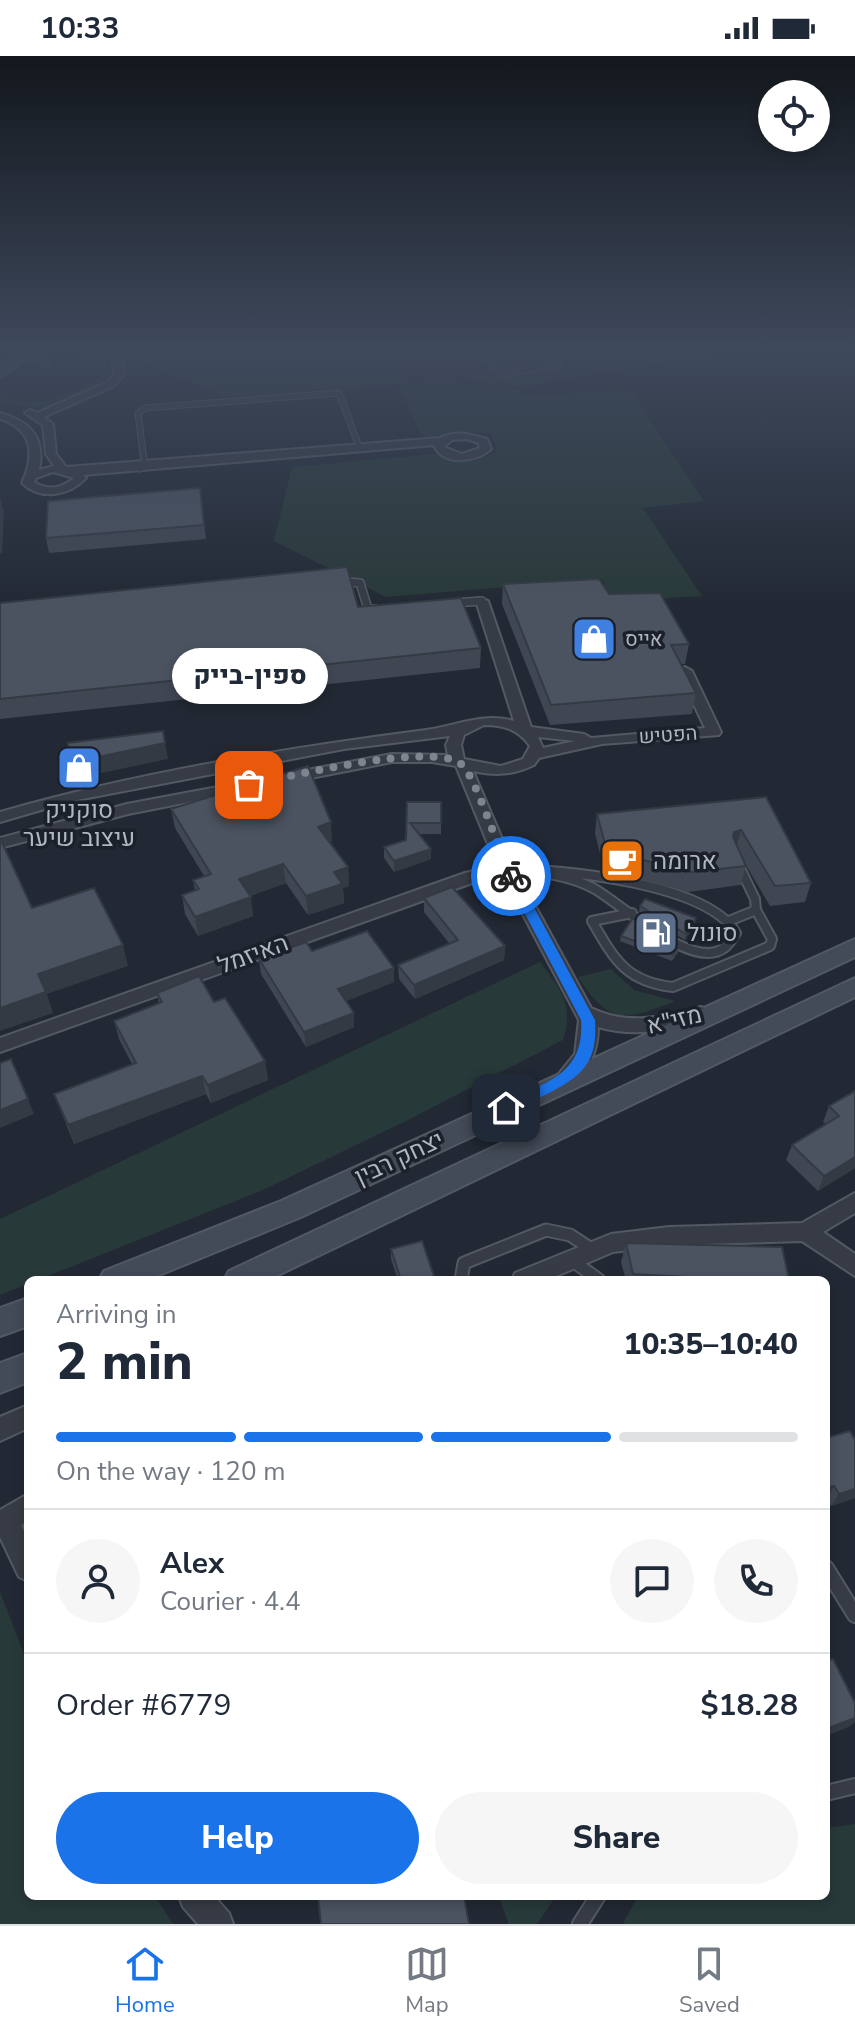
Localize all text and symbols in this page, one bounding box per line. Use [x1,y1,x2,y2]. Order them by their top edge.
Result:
text: 10:33 [40,8,119,49]
map controls [758,80,830,152]
button: locate [758,80,830,152]
shop icon: אייס [570,615,618,663]
place label: אייס [625,626,663,653]
callout: ספין-בייק [171,649,327,705]
text: ספין-בייק [193,658,307,693]
street label: הפטיש [638,719,698,751]
shop icon: סוקניק עיצוב שיער [55,744,103,792]
pin [215,751,283,819]
icon: bag [227,763,271,807]
place label: סוקניק עיצוב שיער [23,794,135,854]
courier [471,836,551,916]
cafe icon: ארומה [598,837,646,885]
place label: ארומה [653,845,717,877]
icon: bike [489,854,533,898]
fuel station icon: סונול [632,909,680,957]
place label: סונול [687,917,737,949]
street label: האיזמל [213,927,293,981]
street label: מזי"א [643,998,705,1042]
pin [472,1074,540,1142]
icon: home [484,1086,528,1130]
street label: יצחק רבין [349,1124,449,1192]
text: Arriving in [56,1297,177,1332]
text: 10:35–10:40 [623,1324,798,1365]
text: 2 min [56,1326,193,1397]
text: On the way · 120 m [56,1454,285,1489]
button: person [56,1539,140,1623]
button: chat [610,1539,694,1623]
button: phone [714,1539,798,1623]
text: Alex [160,1543,224,1584]
text: Courier · 4.4 [160,1584,301,1619]
text: Order #6779 [56,1685,231,1726]
text: $18.28 [701,1685,798,1726]
button: Help [56,1792,419,1884]
button: Share [435,1792,798,1884]
tab: Home [115,1942,175,2020]
tab: Map [405,1942,449,2020]
tab: Saved [679,1942,740,2020]

